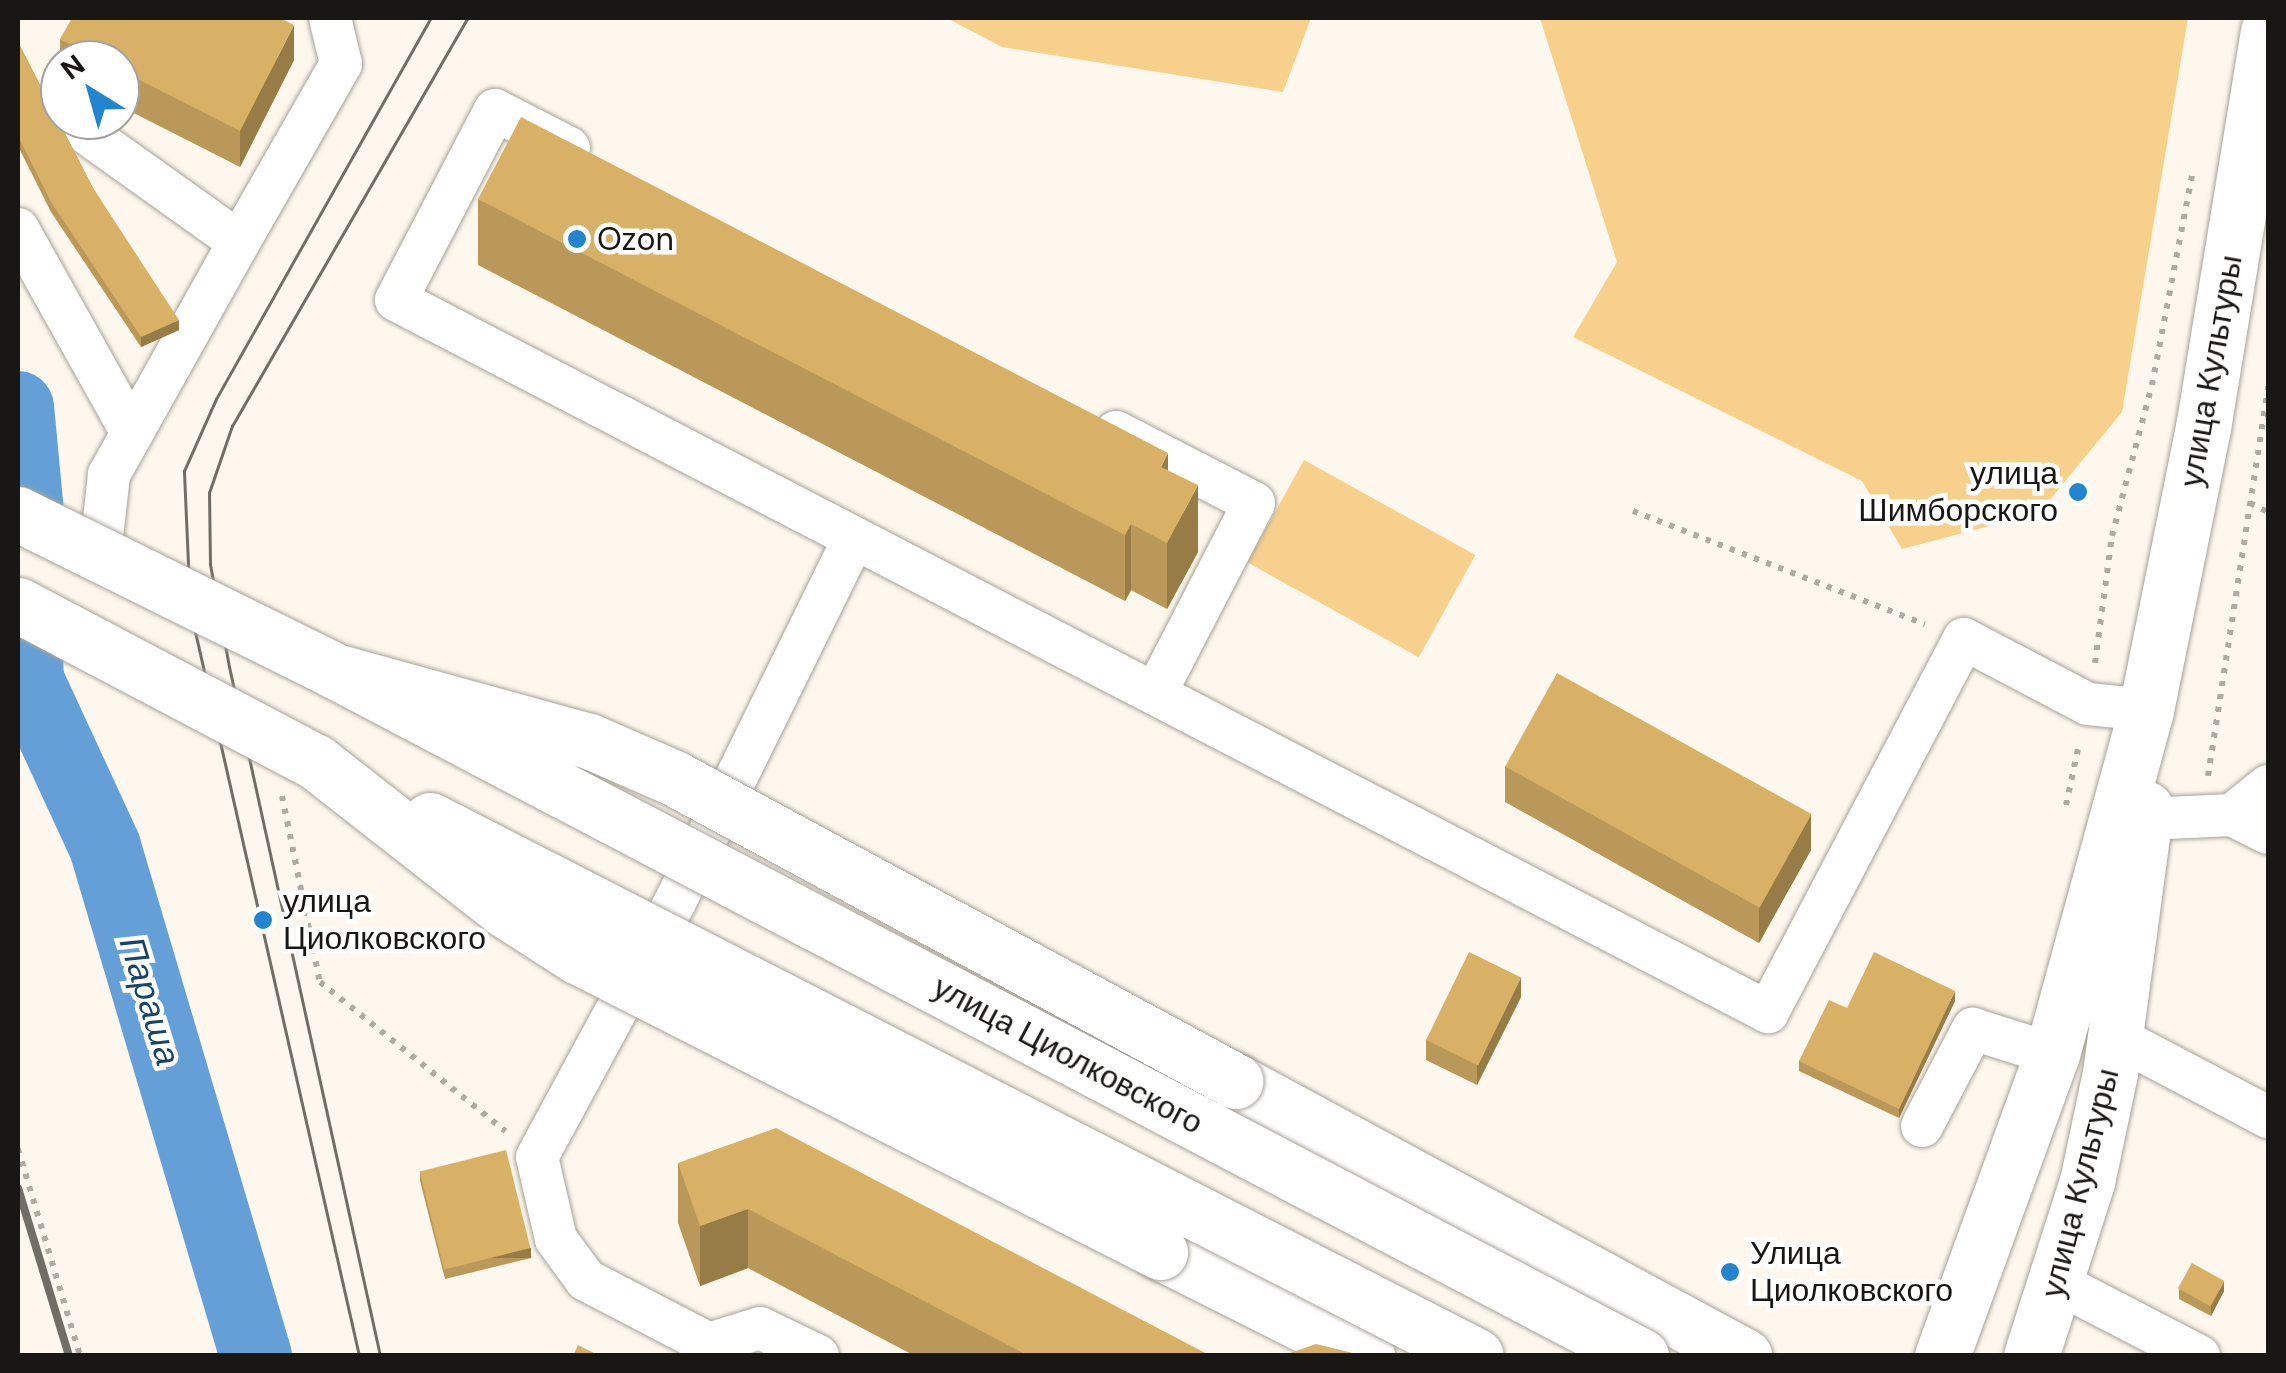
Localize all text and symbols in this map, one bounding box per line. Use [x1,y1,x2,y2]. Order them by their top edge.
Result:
north arrow [40,40,140,140]
text: N [54,46,92,88]
place label: Ozon [597,220,674,258]
marker: Ozon [566,228,588,250]
street label: улица Культуры [2172,252,2250,490]
place label: улица Шимборского [1858,455,2058,530]
marker: улица Шимборского [2067,481,2089,503]
place label: улица Циолковского [283,883,486,958]
marker: улица Циолковского [252,909,274,931]
water label: Параша [111,932,189,1070]
street label: улица Циолковского [927,968,1209,1142]
street label: улица Культуры [2033,1064,2127,1302]
place label: Улица Циолковского [1750,1235,1953,1310]
marker: Улица Циолковского [1719,1261,1741,1283]

